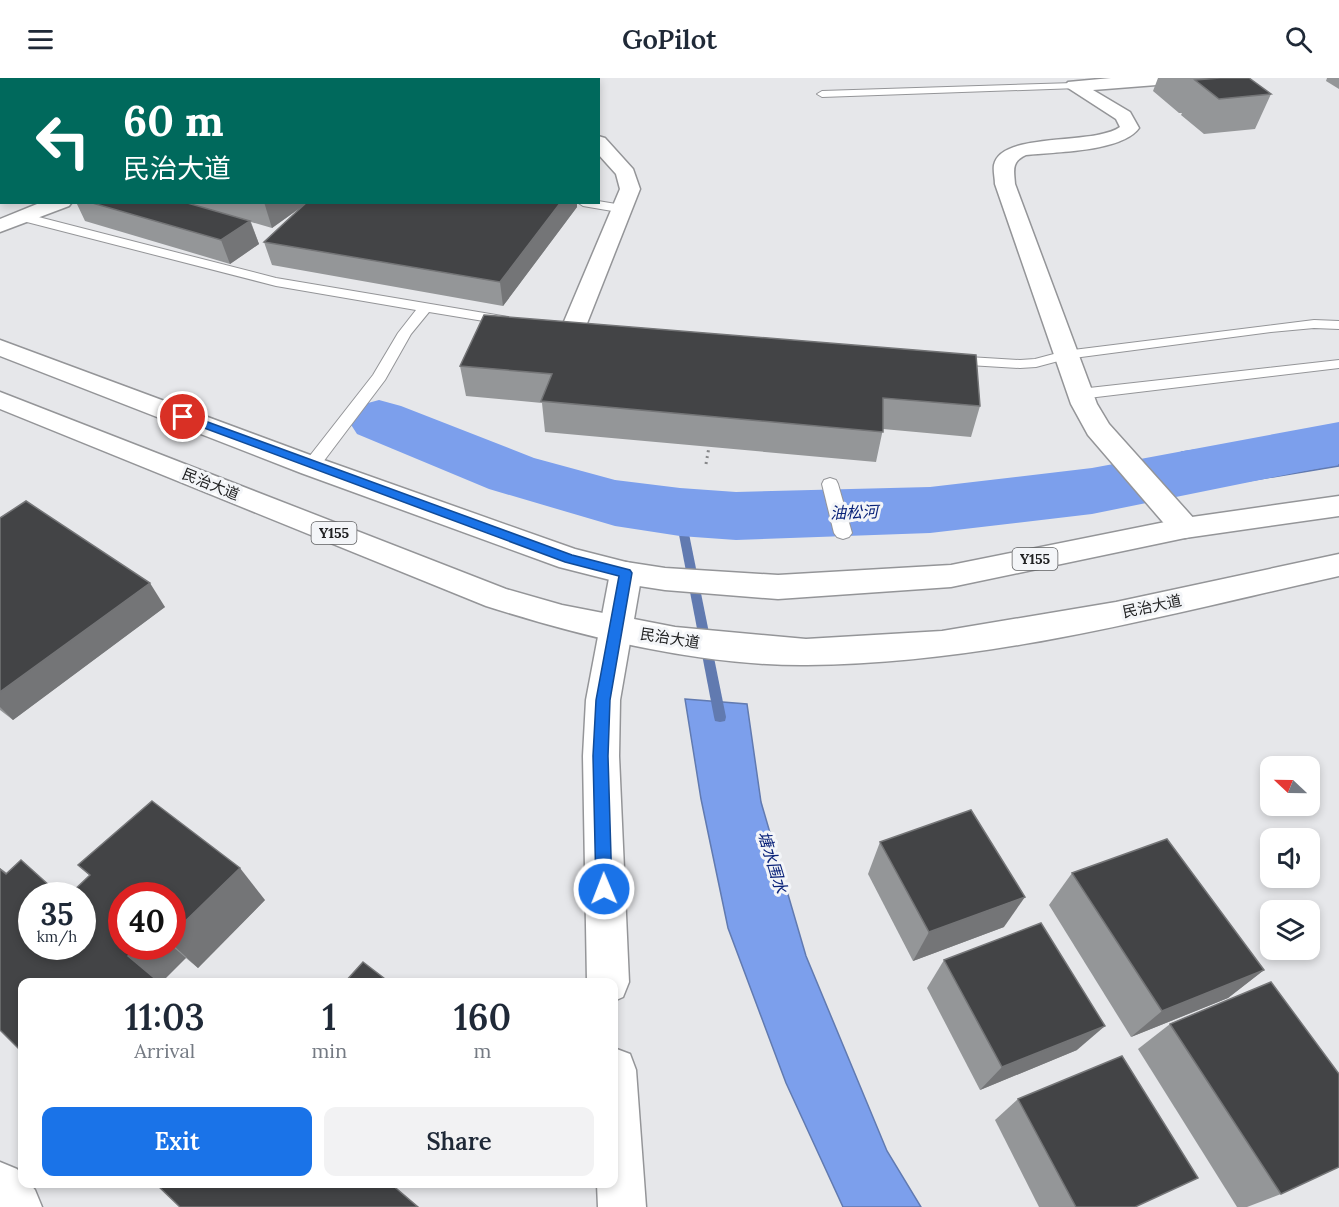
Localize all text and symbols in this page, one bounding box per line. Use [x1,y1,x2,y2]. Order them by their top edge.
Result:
text: GoPilot [622,22,717,56]
icon: menu [24,23,57,56]
icon: search [1282,23,1315,56]
text: 60 m [123,94,224,148]
icon: left [24,102,102,180]
text: 民治大道 [123,151,231,185]
pin [157,391,208,442]
icon: arrive [166,400,199,433]
street label: 民治大道 [180,464,242,504]
water label: 油松河 [830,501,881,523]
road number: Y155 [312,522,356,544]
road number: Y155 [1012,548,1058,570]
street label: 民治大道 [1121,590,1183,622]
street label: 民治大道 [639,624,701,652]
north arrow [1260,756,1320,816]
map controls [1260,756,1320,960]
water label: 塘水围水 [754,828,792,896]
button: sound [1260,828,1320,888]
position arrow [572,857,636,921]
speed limit sign: 40 [108,882,186,960]
text: 35 [40,895,73,933]
button: layers [1260,900,1320,960]
text: km/h [37,927,77,946]
text: 11:03 [125,994,205,1040]
text: 1 [322,994,336,1040]
text: 160 [454,994,511,1040]
text: Arrival [134,1038,195,1063]
text: min [311,1038,347,1063]
text: m [474,1038,491,1063]
button: Exit [42,1107,312,1176]
button: Share [324,1107,594,1176]

